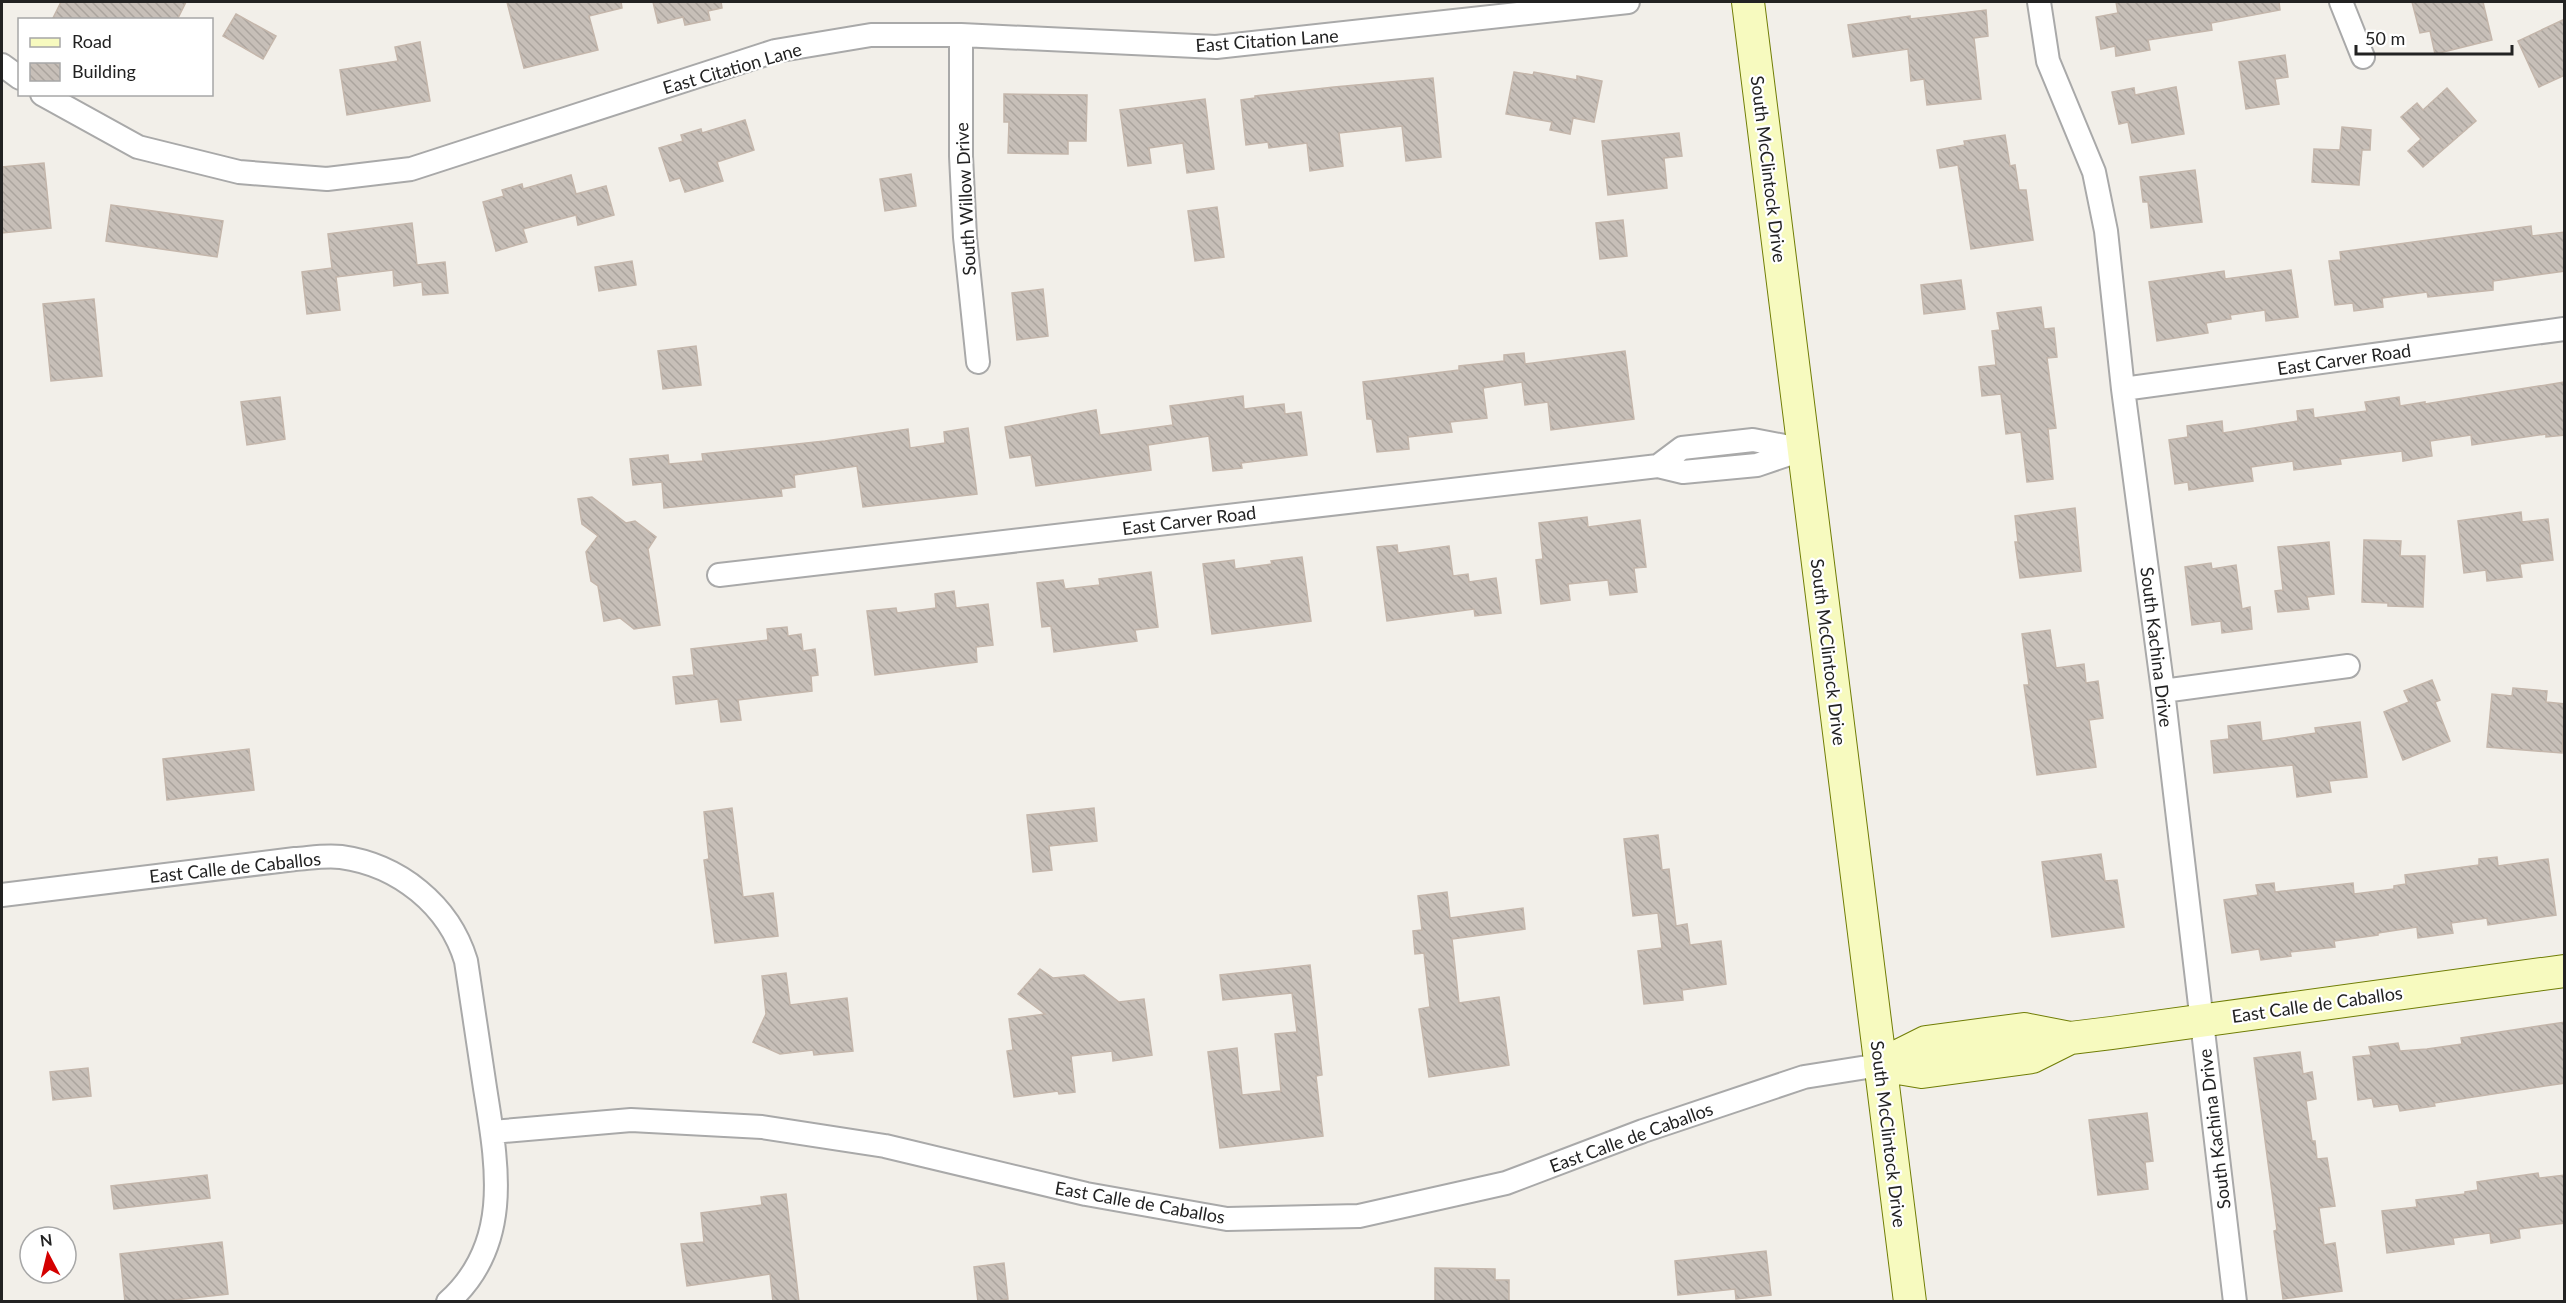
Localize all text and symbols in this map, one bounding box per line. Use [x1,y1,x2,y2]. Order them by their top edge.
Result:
legend [18,18,213,96]
scale bar [2356,18,2512,56]
street label: East Citation Lane [1195,24,1339,56]
text: 50 m [2365,27,2405,49]
text: Road [72,30,112,52]
street label: East Citation Lane [660,38,804,98]
text: Building [72,60,136,82]
street label: South McClintock Drive [1747,74,1791,264]
street label: South Willow Drive [950,122,980,276]
street label: East Carver Road [2276,339,2412,379]
street label: East Carver Road [1121,501,1257,539]
street label: South McClintock Drive [1807,557,1851,747]
street label: South Kachina Drive [2136,566,2178,728]
street label: East Calle de Caballos [148,847,322,887]
street label: East Calle de Caballos [2230,981,2404,1027]
street label: South McClintock Drive [1867,1039,1911,1229]
street label: South Kachina Drive [2193,1048,2235,1210]
street label: East Calle de Caballos [1546,1097,1716,1177]
street label: East Calle de Caballos [1053,1176,1227,1228]
north arrow [18,1225,78,1285]
text: N [39,1229,53,1250]

